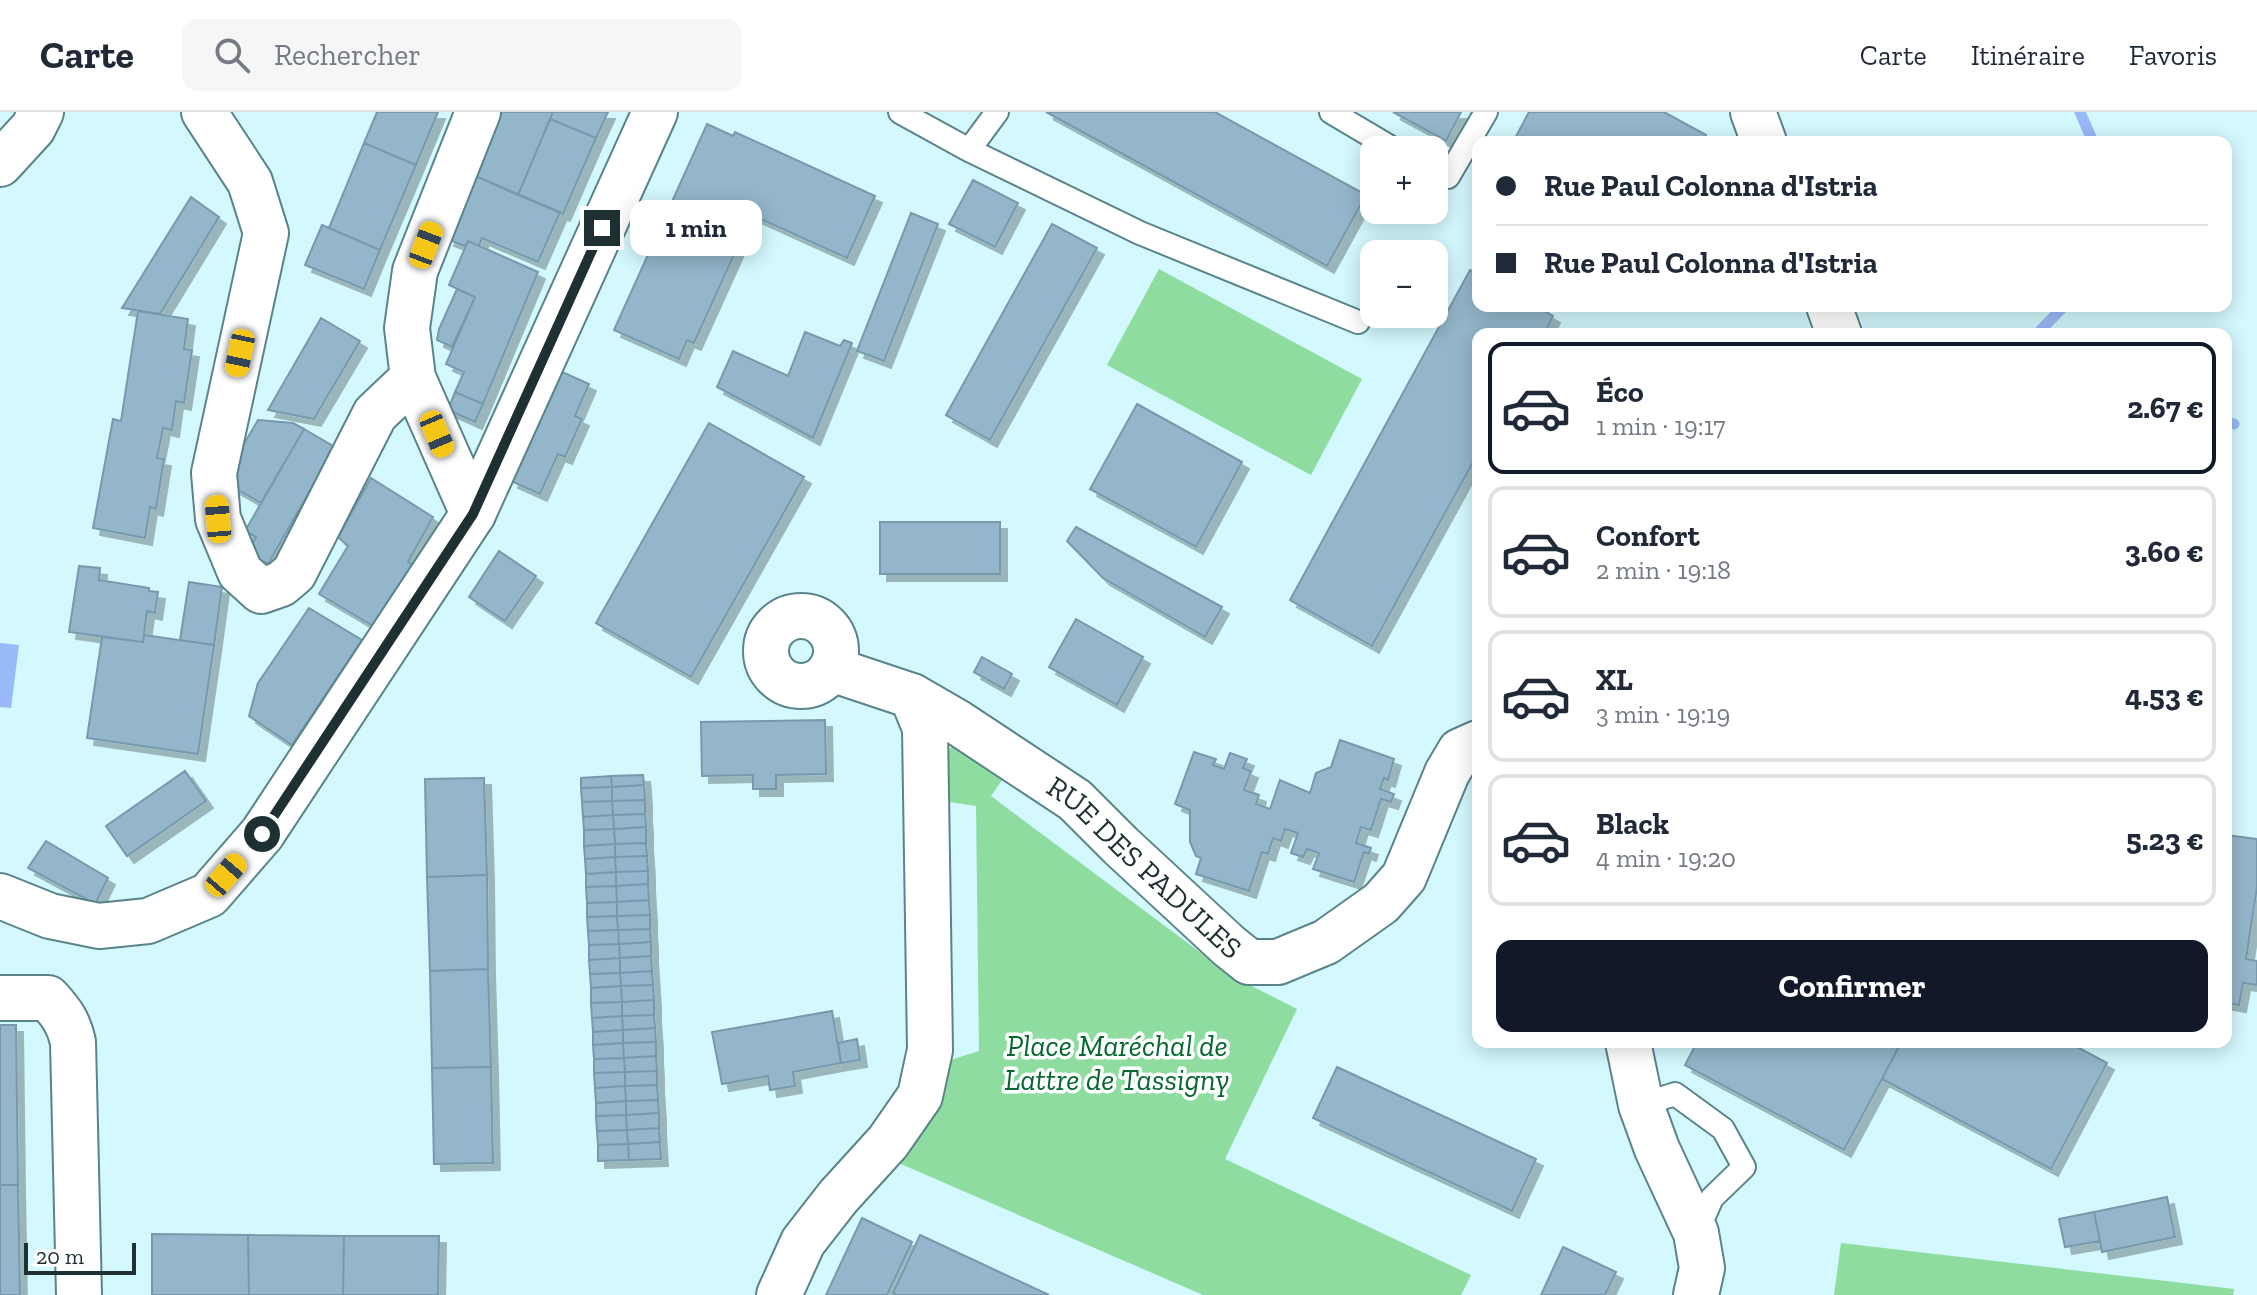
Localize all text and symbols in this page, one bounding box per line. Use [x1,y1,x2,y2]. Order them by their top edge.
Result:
search box [182,19,742,91]
text: Carte [40,32,134,78]
icon: search [210,33,254,77]
text: Rechercher [274,37,421,73]
text: Carte [1860,39,1927,72]
text: Itinéraire [1971,39,2085,72]
text: Favoris [2129,39,2217,72]
map controls [1360,136,1448,328]
button: + [1360,136,1448,224]
text: Rue Paul Colonna d'Istria [1544,168,1878,204]
callout: 1 min [630,200,762,256]
route end [584,210,620,246]
text: 1 min [665,212,727,244]
car [406,218,446,272]
button: − [1360,240,1448,328]
text: Rue Paul Colonna d'Istria [1544,245,1878,281]
car [223,327,257,379]
icon: car [1500,372,1572,444]
text: Éco [1596,374,1644,410]
text: 2.67 € [2127,390,2204,426]
car [417,407,457,461]
text: 1 min · 19:17 [1596,410,1725,442]
car [204,494,232,544]
icon: car [1500,516,1572,588]
text: Confort [1596,518,1700,554]
text: 3.60 € [2125,534,2204,570]
text: 2 min · 19:18 [1596,554,1731,586]
icon: car [1500,660,1572,732]
text: XL [1596,662,1633,698]
text: 4.53 € [2125,678,2204,714]
text: 3 min · 19:19 [1596,698,1730,730]
street label: RUE DES PADULES [1040,768,1249,967]
icon: car [1500,804,1572,876]
text: Black [1596,806,1669,842]
route start [244,816,280,852]
text: 5.23 € [2126,822,2204,858]
text: 4 min · 19:20 [1596,842,1736,874]
car [201,849,251,901]
button: Confirmer [1496,940,2208,1032]
park label: Place Maréchal de Lattre de Tassigny [1005,1028,1229,1098]
scale bar [24,1239,136,1275]
text: 20 m [36,1243,84,1270]

